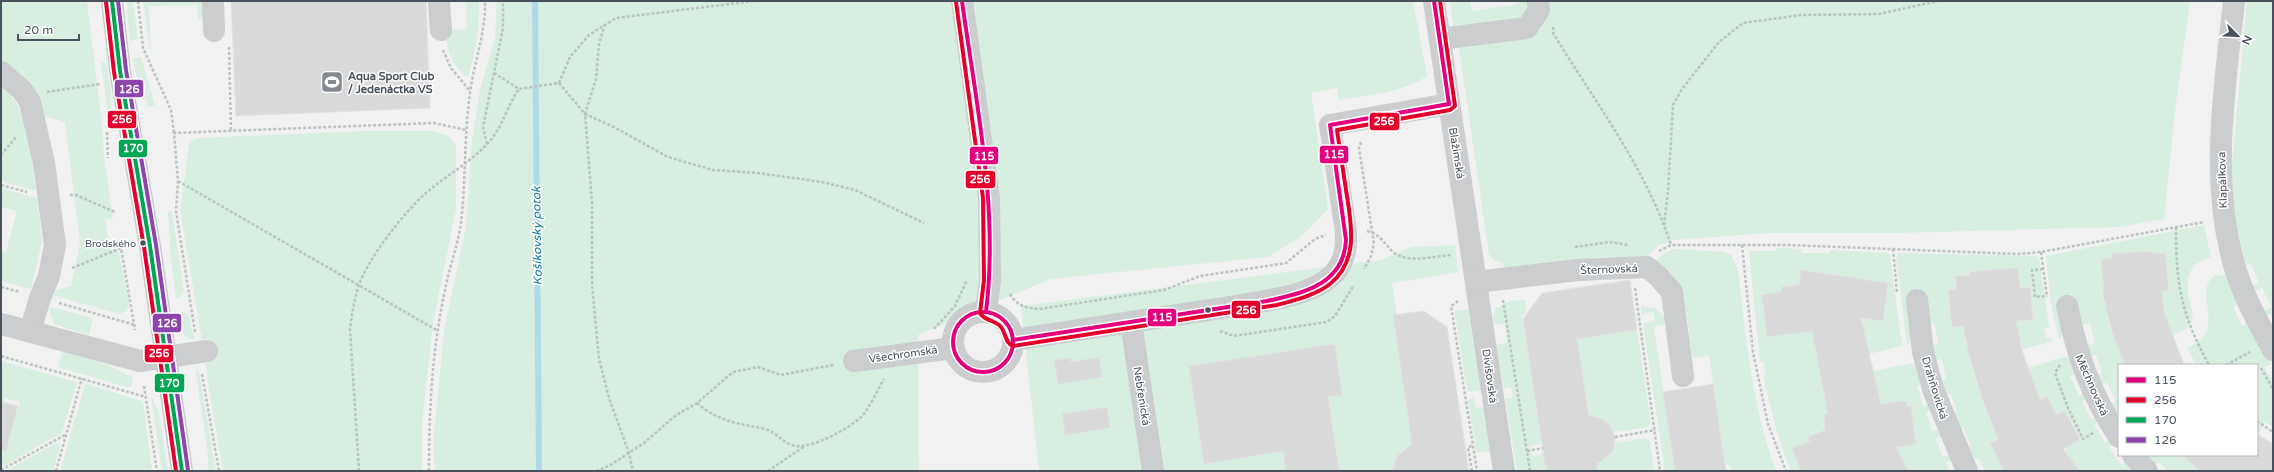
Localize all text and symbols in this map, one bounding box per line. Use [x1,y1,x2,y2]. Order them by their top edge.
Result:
scale bar [18,16,79,42]
north arrow [2218,16,2258,56]
text: 20 m [24,23,53,37]
text: N [2239,33,2254,47]
sports icon: Aqua Sport Club / Jedenáctka VS [319,69,345,95]
place label: Aqua Sport Club / Jedenáctka VS [348,70,434,96]
line badge: 126 [114,79,144,98]
text: 126 [119,83,139,96]
line badge: 256 [107,110,137,129]
line badge: 256 [1369,112,1400,131]
text: 256 [112,113,132,126]
text: 256 [1374,115,1394,128]
street label: Blažimská [1446,126,1467,180]
line badge: 170 [118,139,148,158]
text: 170 [123,142,143,155]
line badge: 115 [1319,145,1349,164]
line badge: 115 [969,146,999,165]
text: 115 [1324,148,1344,161]
text: 115 [974,150,994,163]
street label: Klapálkova [2215,151,2230,208]
line badge: 256 [965,170,996,189]
text: 256 [970,173,990,186]
water label: Košíkovský potok [529,185,545,286]
place label: Brodského [85,238,136,250]
marker: Brodského [138,238,148,248]
street label: Šternovská [1580,261,1638,277]
line badge: 256 [1231,300,1261,319]
text: 256 [1236,304,1256,317]
unlabelled marker [1203,305,1213,315]
line badge: 115 [1147,308,1177,327]
text: 115 [1152,311,1172,324]
line badge: 126 [152,313,182,333]
text: 126 [157,317,177,330]
street label: Všechromská [868,343,938,366]
line badge: 256 [144,344,174,363]
text: 256 [149,347,169,360]
street label: Divišovská [1479,348,1500,404]
street label: Měchnovská [2072,353,2111,418]
street label: Drahňovická [1919,355,1950,421]
legend [2118,364,2258,456]
street label: Nebřenická [1130,366,1153,426]
line badge: 170 [154,373,185,393]
text: 115 [2154,373,2177,387]
text: 170 [159,377,179,390]
text: 256 [2154,393,2177,407]
text: 170 [2154,413,2177,427]
text: 126 [2154,433,2177,447]

